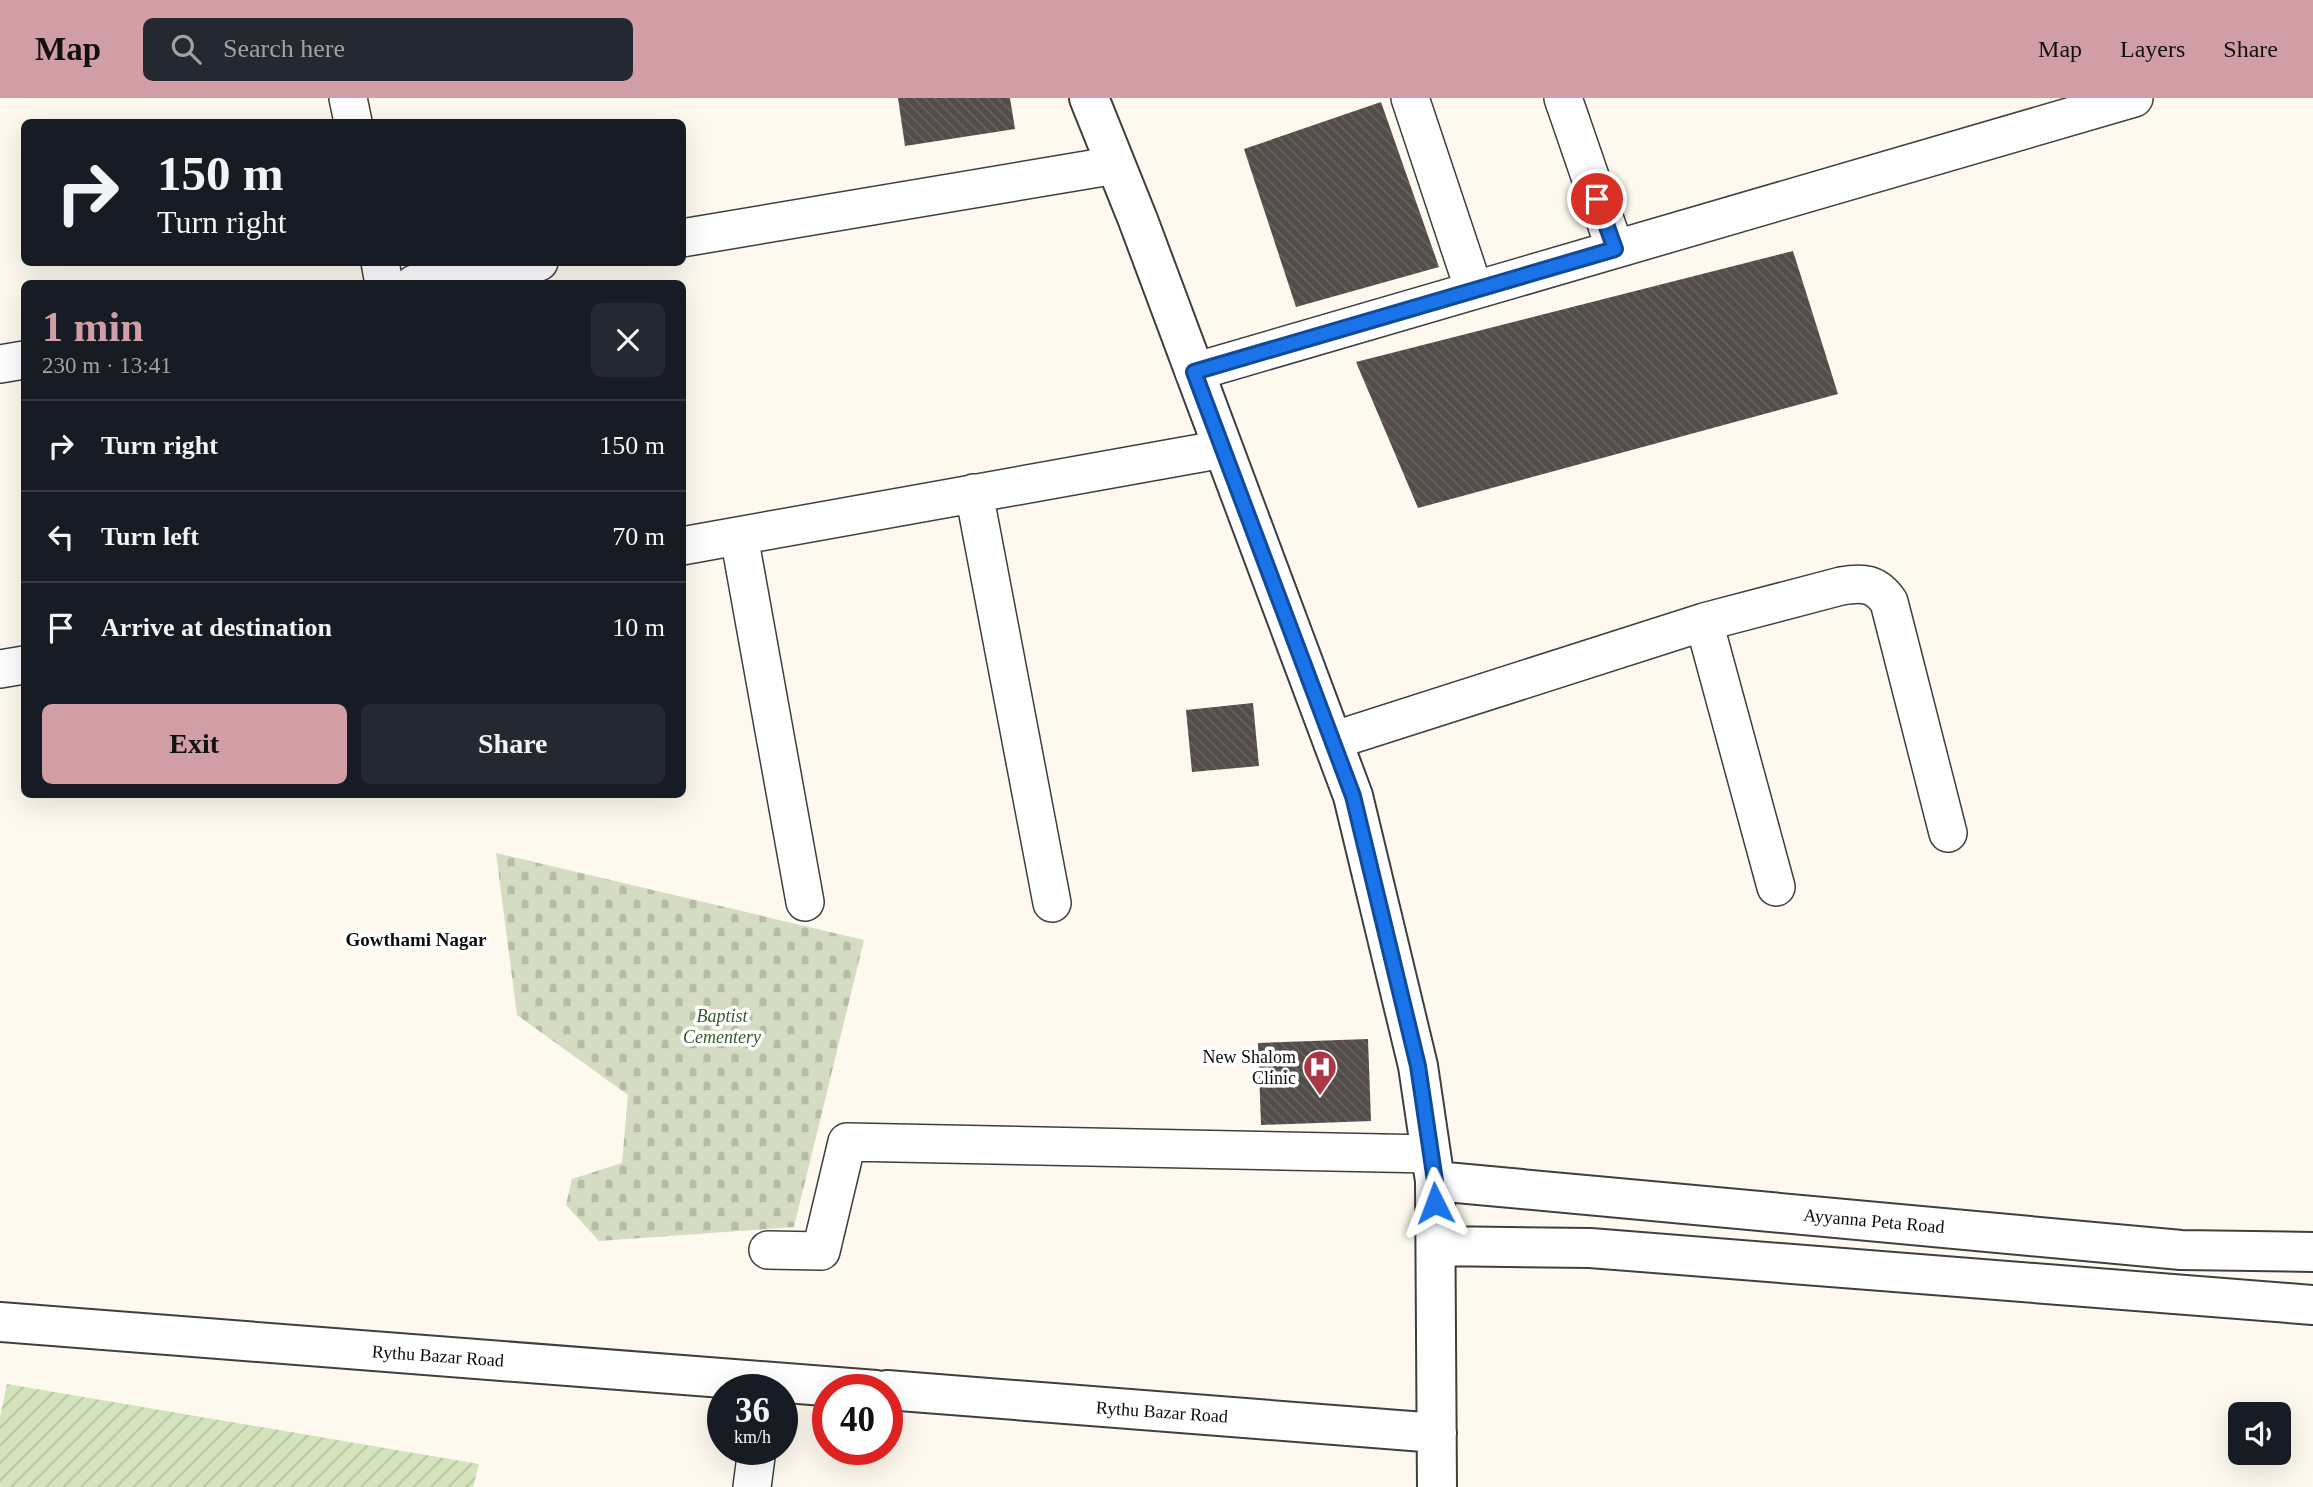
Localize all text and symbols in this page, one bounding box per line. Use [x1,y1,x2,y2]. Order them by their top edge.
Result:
search box [143,18,633,81]
icon: search [167,30,205,68]
text: Map [35,31,101,67]
text: Search here [223,34,345,63]
text: Map [2038,36,2082,62]
text: Layers [2120,36,2185,62]
text: Share [2223,36,2278,62]
text: 150 m [157,146,284,201]
icon: right [42,147,133,238]
pin [1567,169,1627,229]
icon: arrive [1578,180,1616,218]
text: Turn right [157,204,287,240]
button: close [591,303,665,377]
text: 1 min [42,304,144,350]
text: 230 m · 13:41 [42,353,172,378]
icon: right [42,427,80,465]
text: Turn right [101,431,218,460]
text: 150 m [599,431,665,460]
icon: left [42,518,80,556]
text: Turn left [101,522,199,551]
text: 70 m [612,522,665,551]
icon: arrive [42,609,80,647]
text: Arrive at destination [101,613,332,642]
text: 10 m [612,613,665,642]
button: Exit [42,704,347,784]
button: Share [361,704,665,784]
district label: Gowthami Nagar [346,929,487,950]
park label: Baptist Cementery [683,1006,761,1047]
place label: New Shalom Clinic [1203,1047,1296,1088]
hospital icon: New Shalom Clinic [1301,1048,1339,1097]
position arrow [1398,1166,1472,1240]
street label: Ayyanna Peta Road [1803,1205,1945,1237]
street label: Rythu Bazar Road [371,1341,505,1371]
speed limit sign: 40 [812,1374,903,1465]
text: 36 [735,1391,770,1430]
street label: Rythu Bazar Road [1095,1397,1229,1427]
map controls [2228,1402,2291,1465]
button: sound [2228,1402,2291,1465]
text: km/h [734,1427,771,1447]

